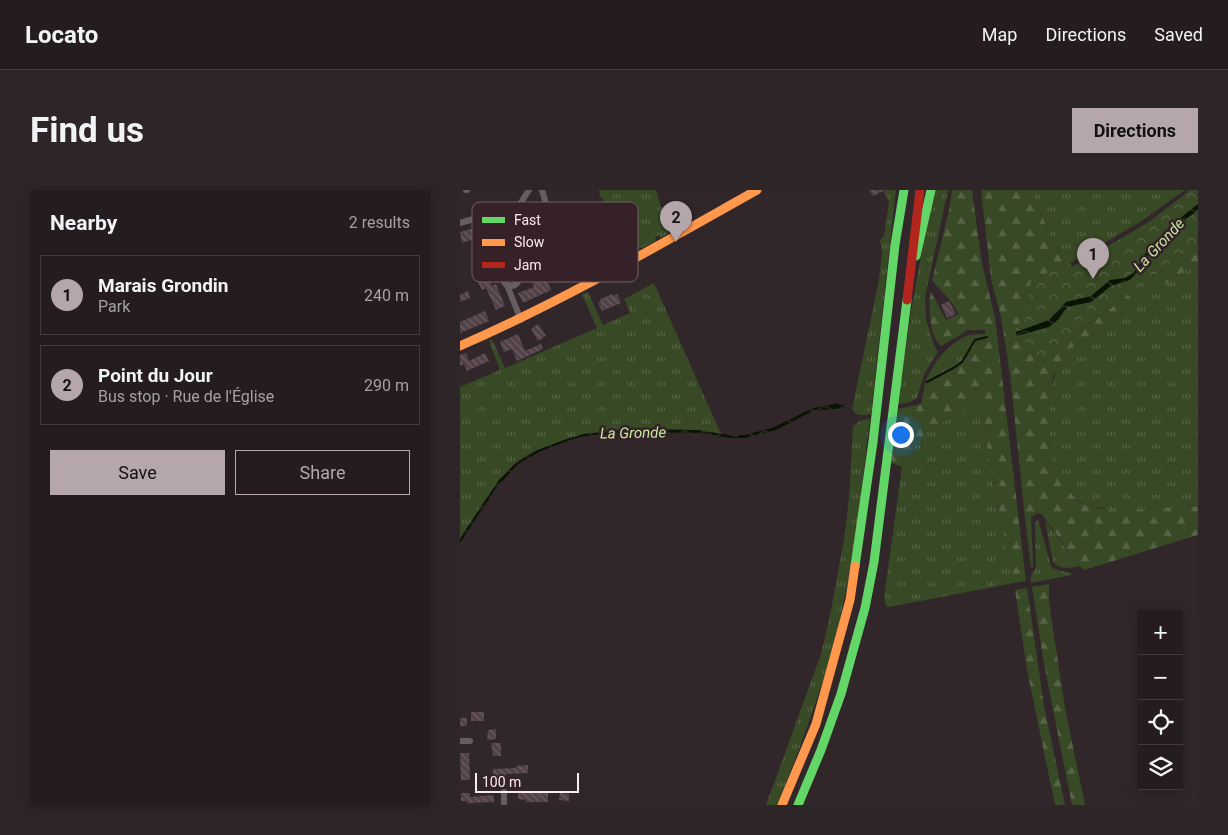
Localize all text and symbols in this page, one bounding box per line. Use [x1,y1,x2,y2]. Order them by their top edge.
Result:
text: Locato [25,21,98,49]
text: Map [982,24,1017,45]
text: Directions [1045,24,1126,45]
text: Saved [1154,24,1203,45]
button: Directions [1072,108,1198,153]
text: Find us [30,110,144,151]
pin: 2 [660,201,692,242]
legend [472,202,638,282]
text: Nearby [50,211,117,235]
text: Fast [514,212,541,228]
text: 2 results [349,213,410,232]
water label: La Gronde [1130,214,1188,275]
text: Slow [514,234,545,250]
pin: 1 [1077,238,1109,279]
text: Jam [514,257,542,273]
text: Marais Grondin [98,274,229,297]
text: 1 [62,286,72,305]
text: 240 m [364,286,409,305]
text: Park [98,297,130,316]
text: Point du Jour [98,364,213,387]
text: 2 [62,376,72,395]
text: 290 m [364,376,409,395]
text: Bus stop · Rue de l'Église [98,387,274,406]
your location [888,422,914,448]
water label: La Gronde [600,423,667,443]
button: Save [50,450,225,495]
button: Share [235,450,410,495]
map controls [1138,610,1183,790]
button: + [1138,610,1183,655]
button: − [1138,655,1183,700]
button: locate [1138,700,1183,745]
button: layers [1138,745,1183,790]
scale bar [475,770,579,793]
text: 100 m [482,774,521,790]

